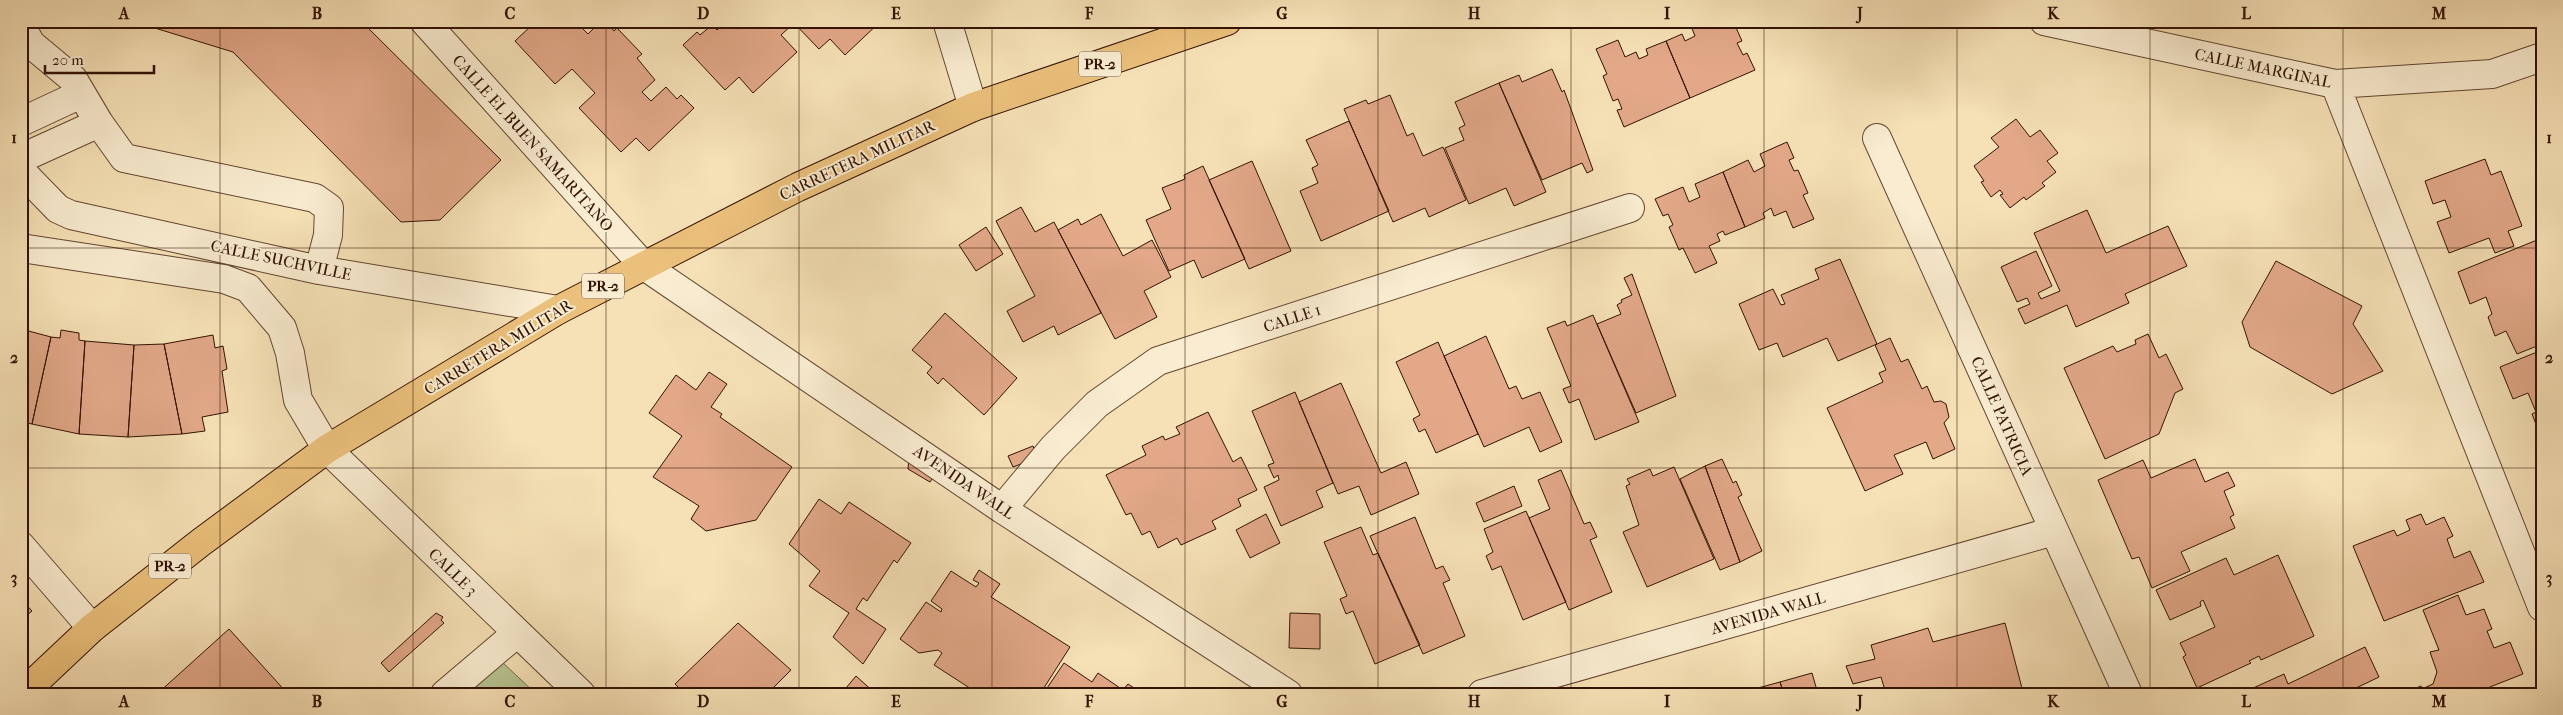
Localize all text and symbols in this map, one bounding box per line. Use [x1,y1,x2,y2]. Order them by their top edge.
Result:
text: A [118,4,130,23]
text: B [312,4,322,23]
text: C [505,4,516,23]
text: D [697,4,709,23]
text: E [891,4,901,23]
text: F [1084,4,1094,23]
text: G [1276,4,1288,23]
text: H [1468,4,1481,23]
text: I [1664,4,1671,23]
text: J [1855,4,1863,24]
text: K [2047,4,2060,23]
text: L [2241,4,2251,23]
text: M [2431,4,2447,23]
scale bar [45,42,154,74]
street label: CALLE MARGINAL [2193,44,2333,92]
text: 20 m [52,51,84,69]
street label: CALLE EL BUEN SAMARITANO [449,51,617,235]
road number: PR-2 [1079,52,1121,76]
street label: CARRETERA MILITAR [776,115,939,204]
text: 1 [11,128,17,147]
text: 1 [2546,128,2552,147]
street label: CALLE SUCHVILLE [209,236,353,284]
road number: PR-2 [582,274,624,298]
street label: CARRETERA MILITAR [421,295,577,399]
street label: CALLE 1 [1261,300,1323,336]
text: 2 [10,348,18,367]
text: 2 [2545,348,2553,367]
street label: CALLE PATRICIA [1967,353,2037,479]
street label: AVENIDA WALL [909,441,1019,523]
street label: CALLE 3 [425,544,481,600]
road number: PR-2 [149,554,191,578]
text: 3 [11,568,17,588]
text: 3 [2546,568,2552,588]
street label: AVENIDA WALL [1708,588,1828,639]
text: A [118,692,130,711]
text: B [312,692,322,711]
text: C [505,692,516,711]
text: D [697,692,709,711]
text: E [891,692,901,711]
text: F [1084,692,1094,711]
text: G [1276,692,1288,711]
text: H [1468,692,1481,711]
text: I [1664,692,1671,711]
text: J [1855,692,1863,712]
text: K [2047,692,2060,711]
text: L [2241,692,2251,711]
text: M [2431,692,2447,711]

